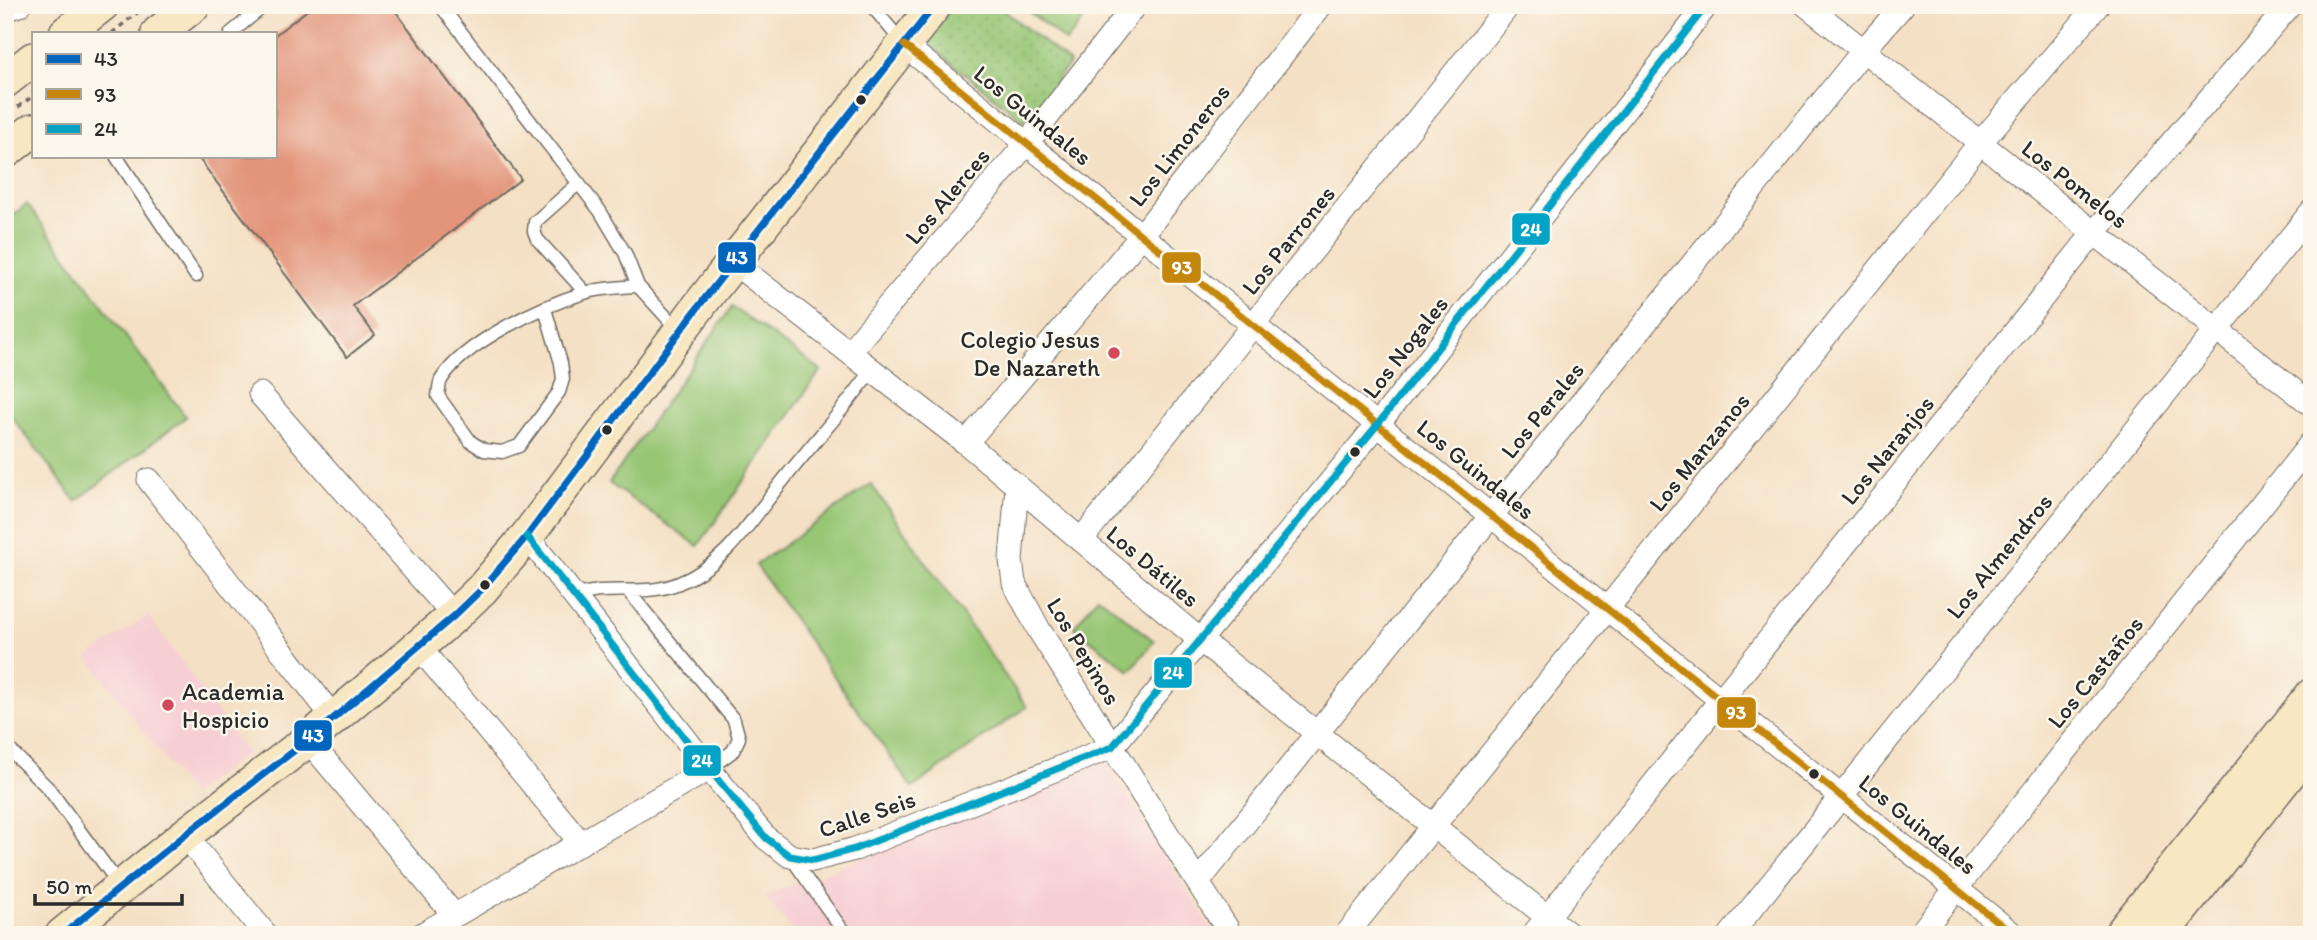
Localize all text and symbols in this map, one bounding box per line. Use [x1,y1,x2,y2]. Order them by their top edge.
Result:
legend [32,32,276,158]
text: 43 [94,46,118,71]
street label: Los Guindales [968,59,1098,171]
street label: Los Limoneros [1122,78,1236,212]
text: 93 [94,82,116,107]
unlabelled marker [854,93,868,107]
text: 24 [94,116,118,141]
street label: Los Pomelos [2016,133,2134,235]
street label: Los Alerces [898,142,996,250]
street label: Los Parrones [1235,179,1341,301]
line badge: 24 [1511,212,1551,246]
text: 24 [1520,218,1542,241]
line badge: 43 [717,241,757,274]
text: 43 [726,246,748,269]
line badge: 93 [1161,251,1202,284]
text: 93 [1172,256,1192,279]
street label: Los Nogales [1356,290,1454,404]
place label: Colegio Jesus De Nazareth [960,325,1100,382]
marker: Colegio Jesus De Nazareth [1106,345,1122,361]
street label: Los Perales [1494,356,1590,464]
street label: Los Manzanos [1642,387,1756,517]
street label: Los Naranjos [1834,389,1940,511]
street label: Los Guindales [1411,413,1541,525]
unlabelled marker [600,423,614,437]
unlabelled marker [1348,445,1362,459]
street label: Los Almendros [1940,487,2058,625]
street label: Los Dátiles [1101,519,1205,613]
unlabelled marker [478,578,492,592]
street label: Los Pepinos [1041,592,1127,710]
street label: Los Castaños [2041,610,2149,734]
line badge: 24 [1153,656,1193,689]
text: 24 [1162,661,1184,684]
place label: Academia Hospicio [182,677,285,734]
line badge: 93 [1716,696,1757,729]
marker: Academia Hospicio [160,697,176,713]
text: 93 [1726,701,1746,724]
line badge: 43 [293,719,333,752]
text: 43 [302,724,324,747]
line badge: 24 [682,744,722,777]
text: 24 [691,749,713,772]
unlabelled marker [1807,767,1821,781]
street label: Los Guindales [1853,768,1983,880]
street label: Calle Seis [815,784,919,844]
scale bar [35,863,182,907]
text: 50 m [46,874,93,899]

